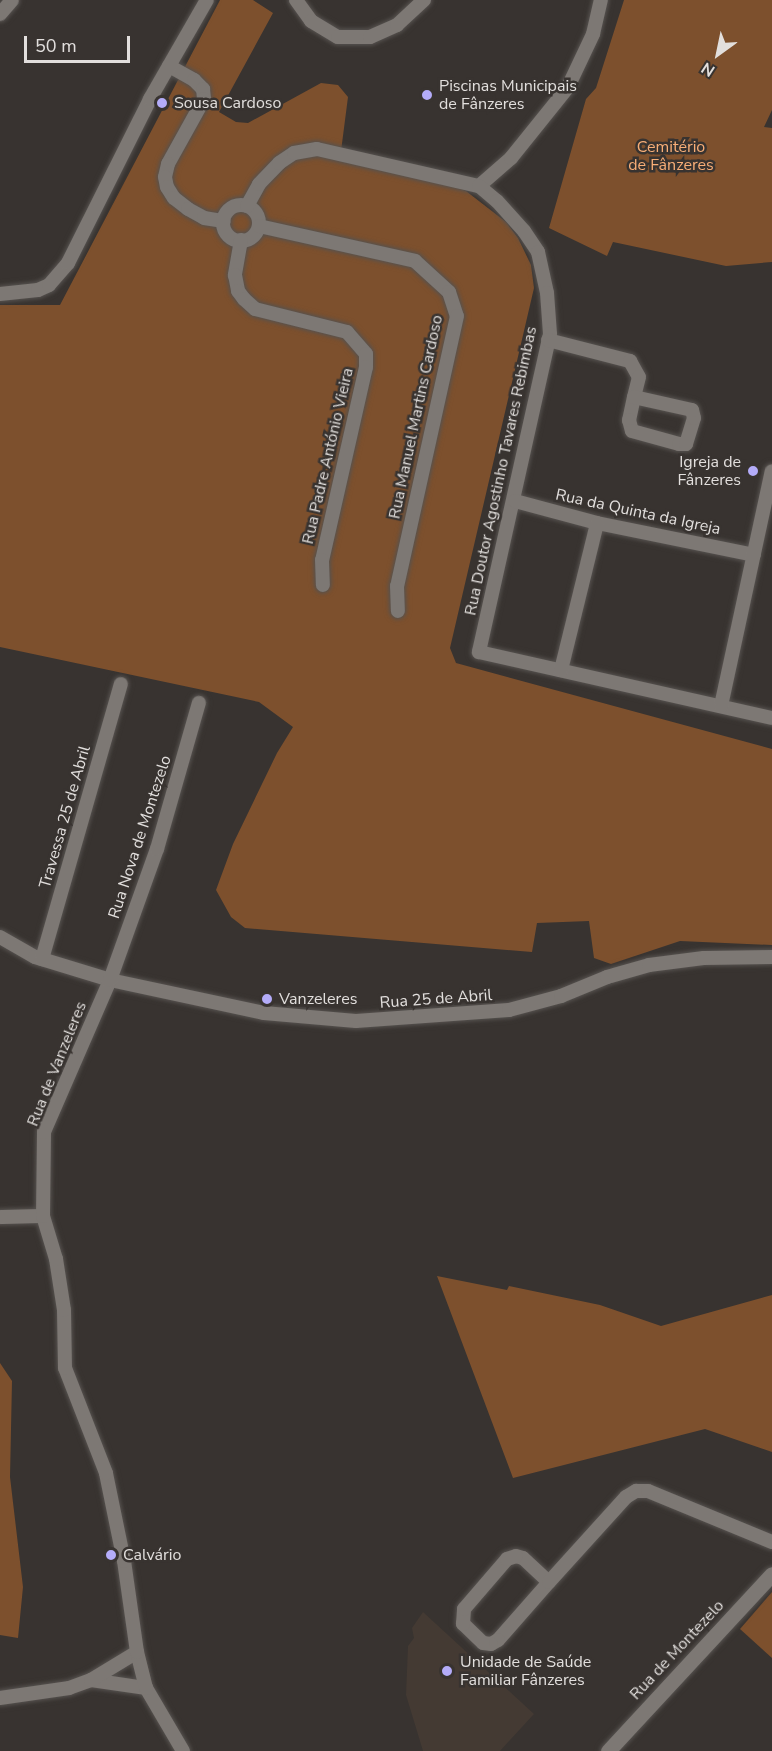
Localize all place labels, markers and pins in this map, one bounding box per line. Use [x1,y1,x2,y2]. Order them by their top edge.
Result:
place label: Piscinas Municipais de Fânzeres [439,76,577,114]
marker: Piscinas Municipais de Fânzeres [420,88,434,102]
place label: Sousa Cardoso [174,93,281,113]
marker: Sousa Cardoso [155,96,169,110]
place label: Igreja de Fânzeres [677,452,741,490]
marker: Igreja de Fânzeres [746,464,760,478]
place label: Vanzeleres [279,989,357,1009]
marker: Vanzeleres [260,992,274,1006]
place label: Calvário [123,1545,181,1565]
marker: Calvário [104,1548,118,1562]
place label: Unidade de Saúde Familiar Fânzeres [460,1652,591,1690]
marker: Unidade de Saúde Familiar Fânzeres [438,1662,456,1680]

